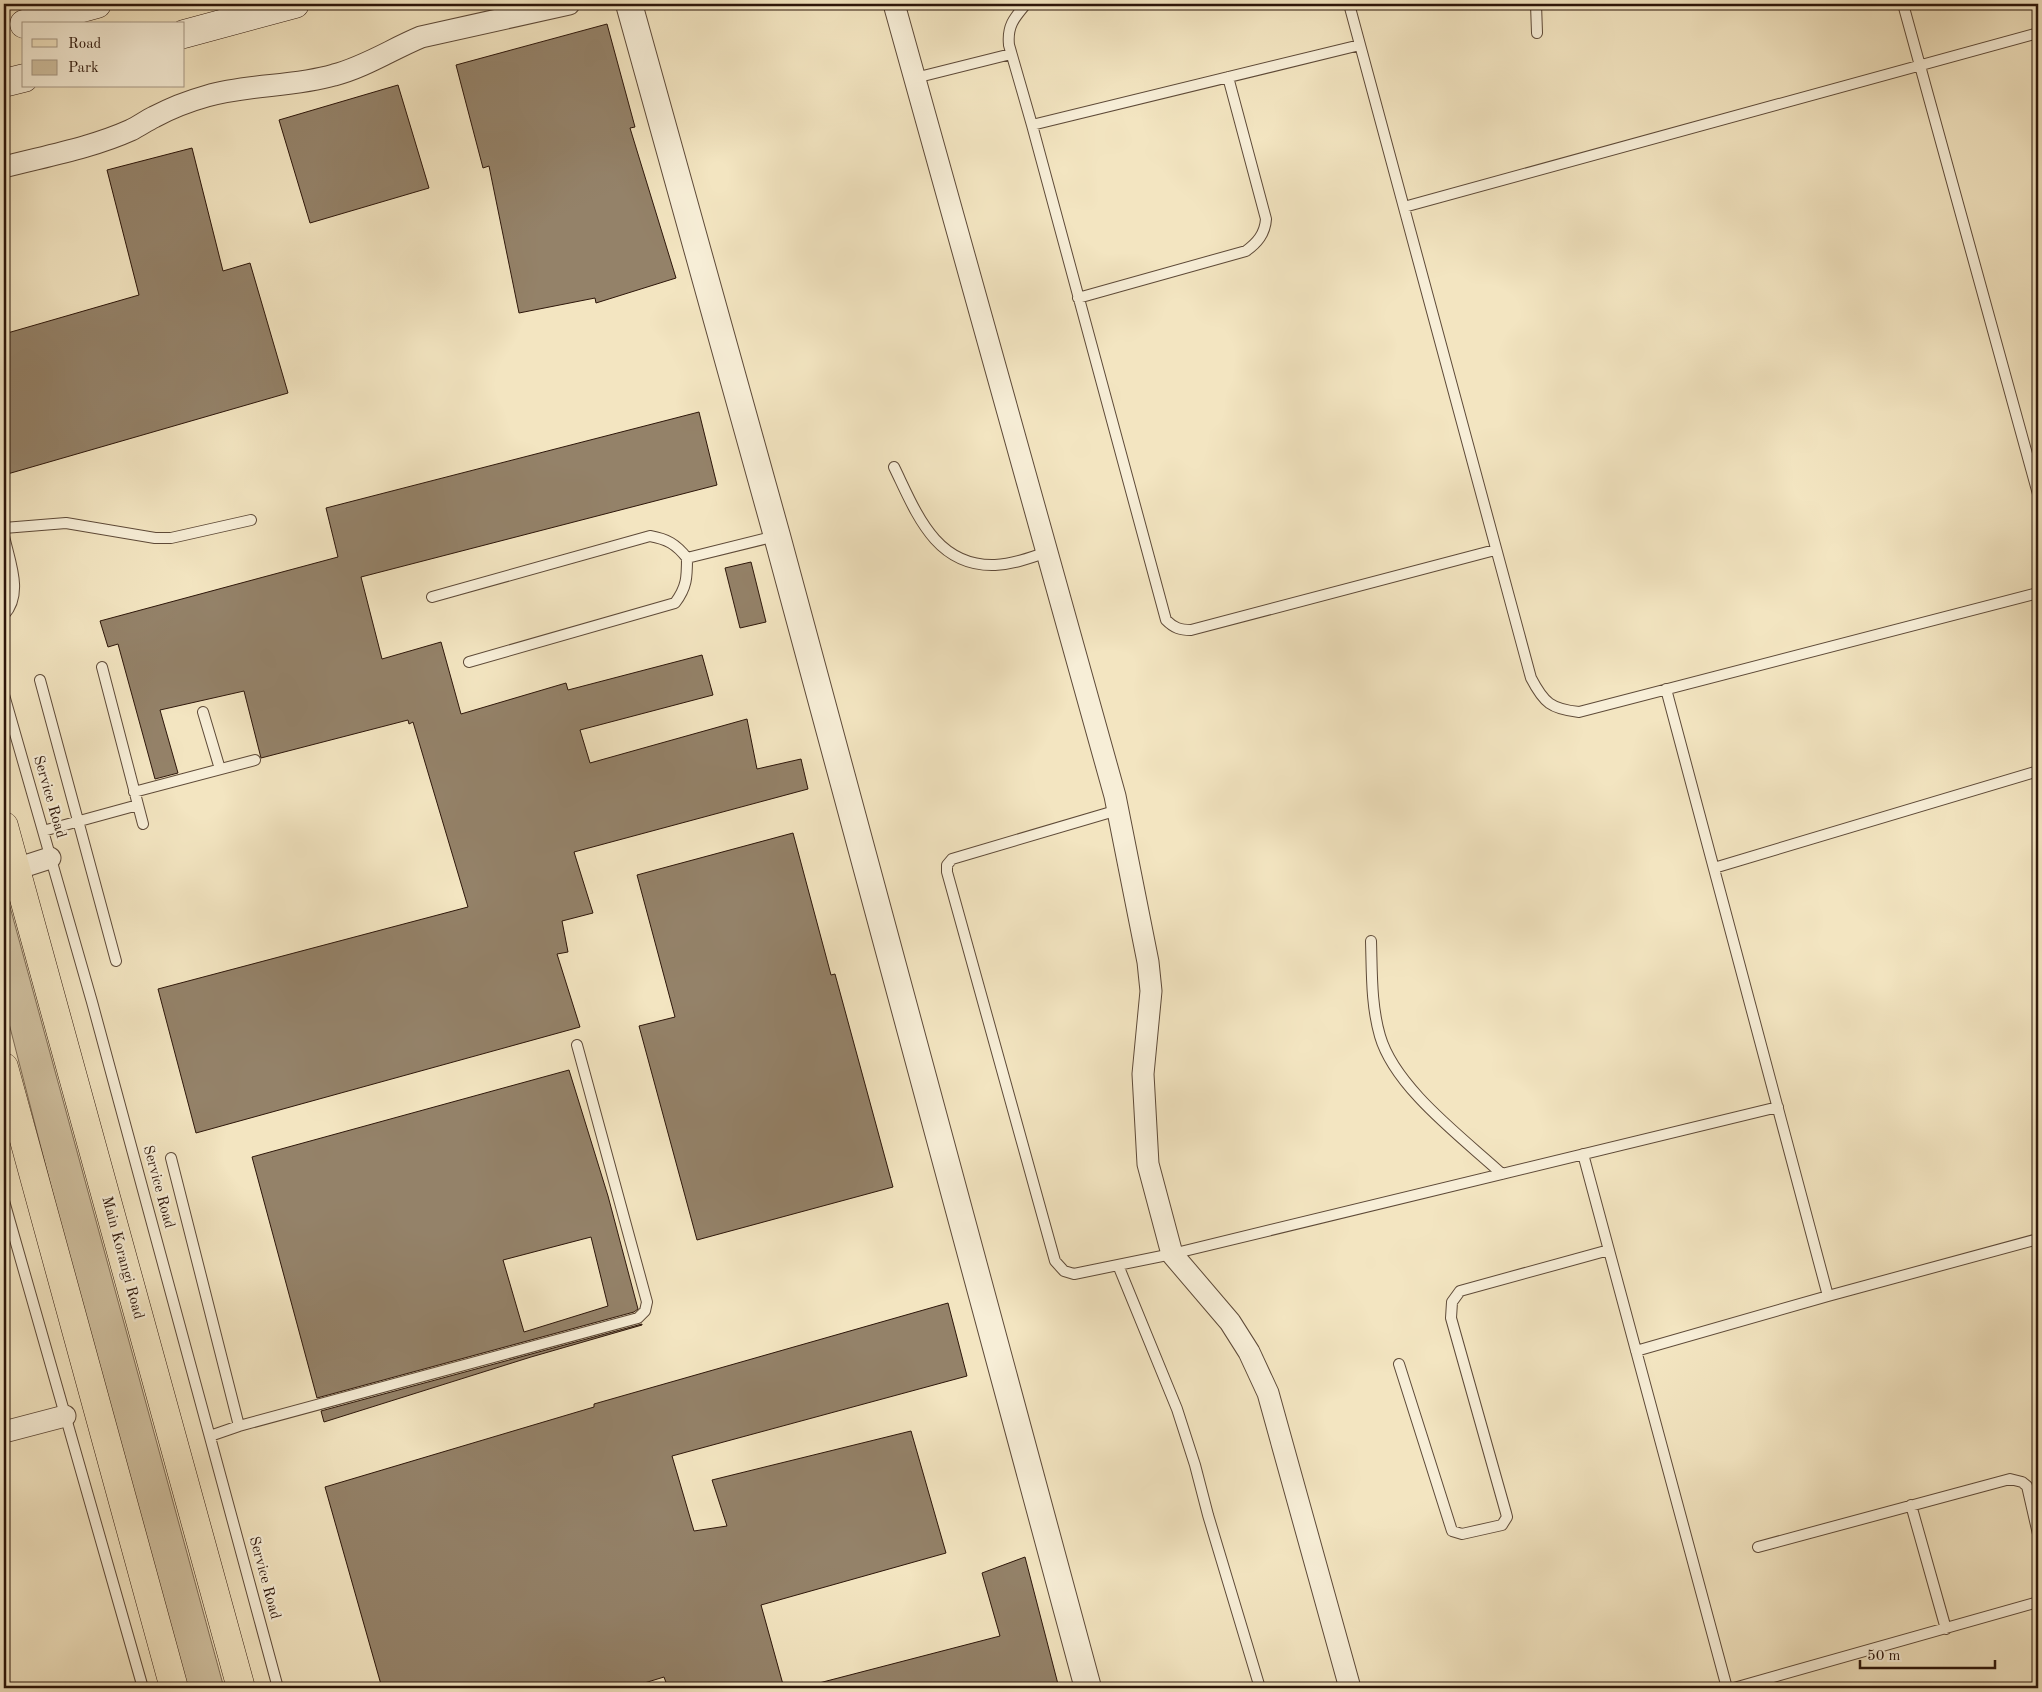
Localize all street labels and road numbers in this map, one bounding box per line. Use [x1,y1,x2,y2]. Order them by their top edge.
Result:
street label: Service Road [30,754,68,840]
street label: Service Road [140,1144,176,1230]
street label: Main Korangi Road [98,1195,146,1321]
street label: Service Road [246,1535,282,1621]

